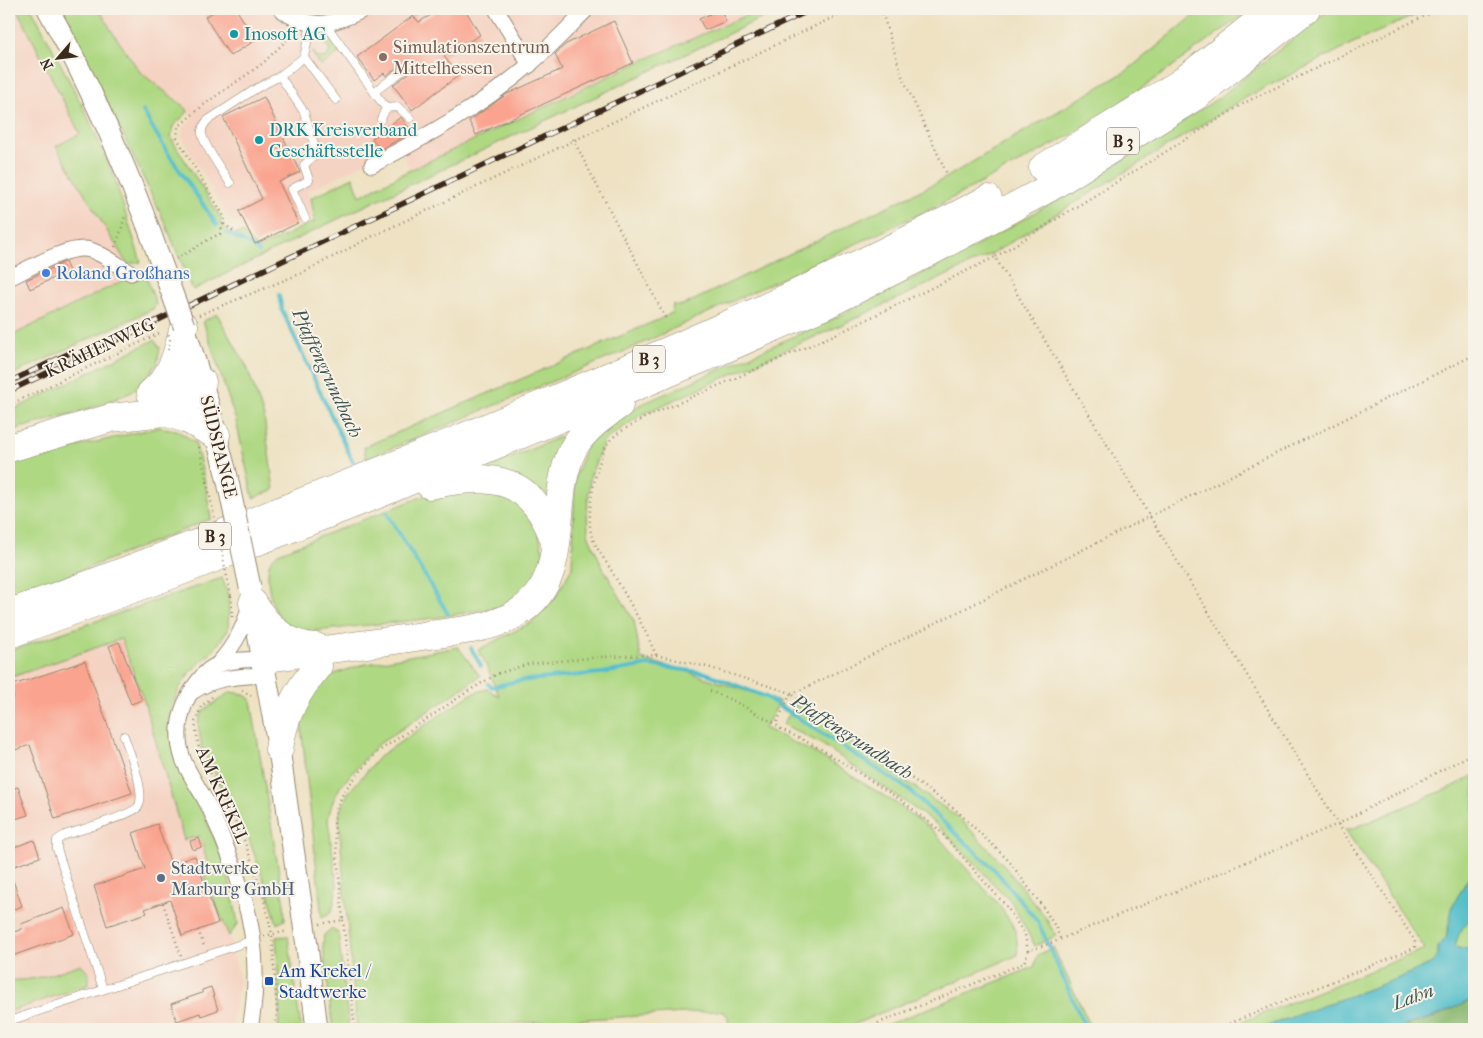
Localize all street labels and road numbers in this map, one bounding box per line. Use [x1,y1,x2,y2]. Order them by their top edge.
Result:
road number: B 3 [1107,128,1139,154]
street label: KRÄHENWEG [42,313,158,382]
road number: B 3 [633,346,665,372]
street label: SÜDSPANGE [195,393,242,501]
road number: B 3 [199,522,231,550]
street label: AM KREKEL [191,742,253,847]

